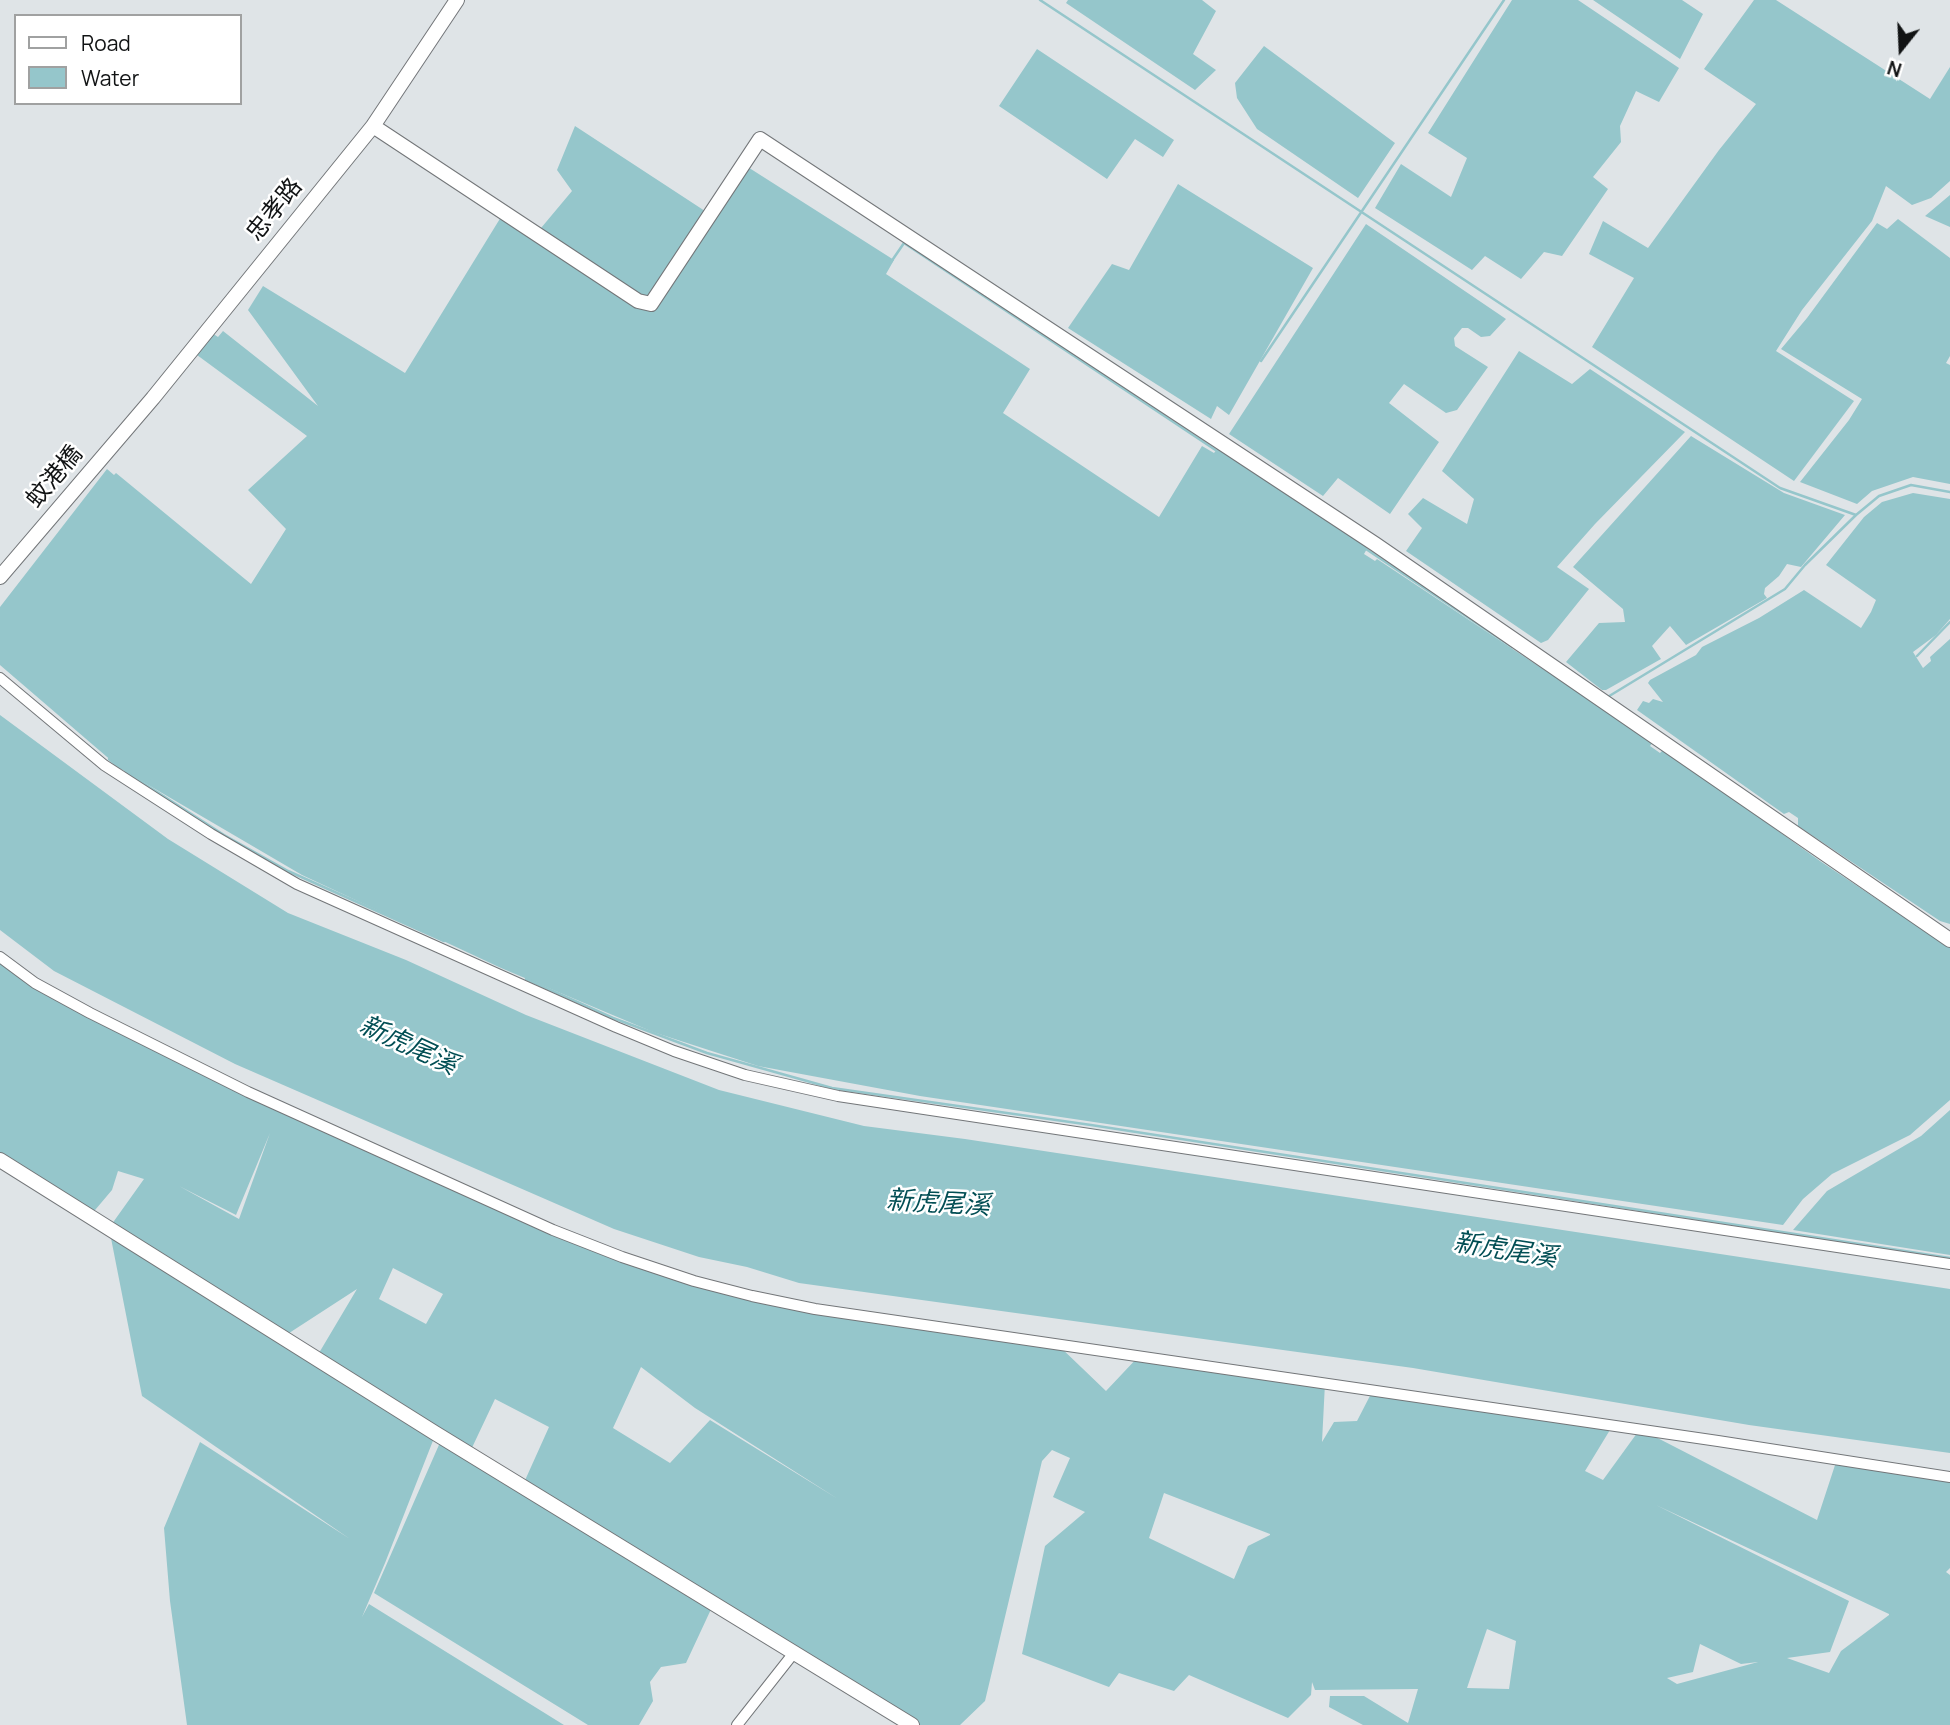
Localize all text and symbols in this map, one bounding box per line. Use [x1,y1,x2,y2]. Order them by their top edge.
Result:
legend [14,14,242,105]
north arrow [1866,14,1936,84]
text: Road [81,29,131,57]
text: N [1884,54,1905,83]
text: Water [81,64,139,92]
street label: 忠孝路 [241,173,309,247]
street label: 蚊港橋 [21,440,89,514]
water label: 新虎尾溪 [354,1010,462,1082]
water label: 新虎尾溪 [885,1186,991,1222]
water label: 新虎尾溪 [1451,1227,1559,1275]

